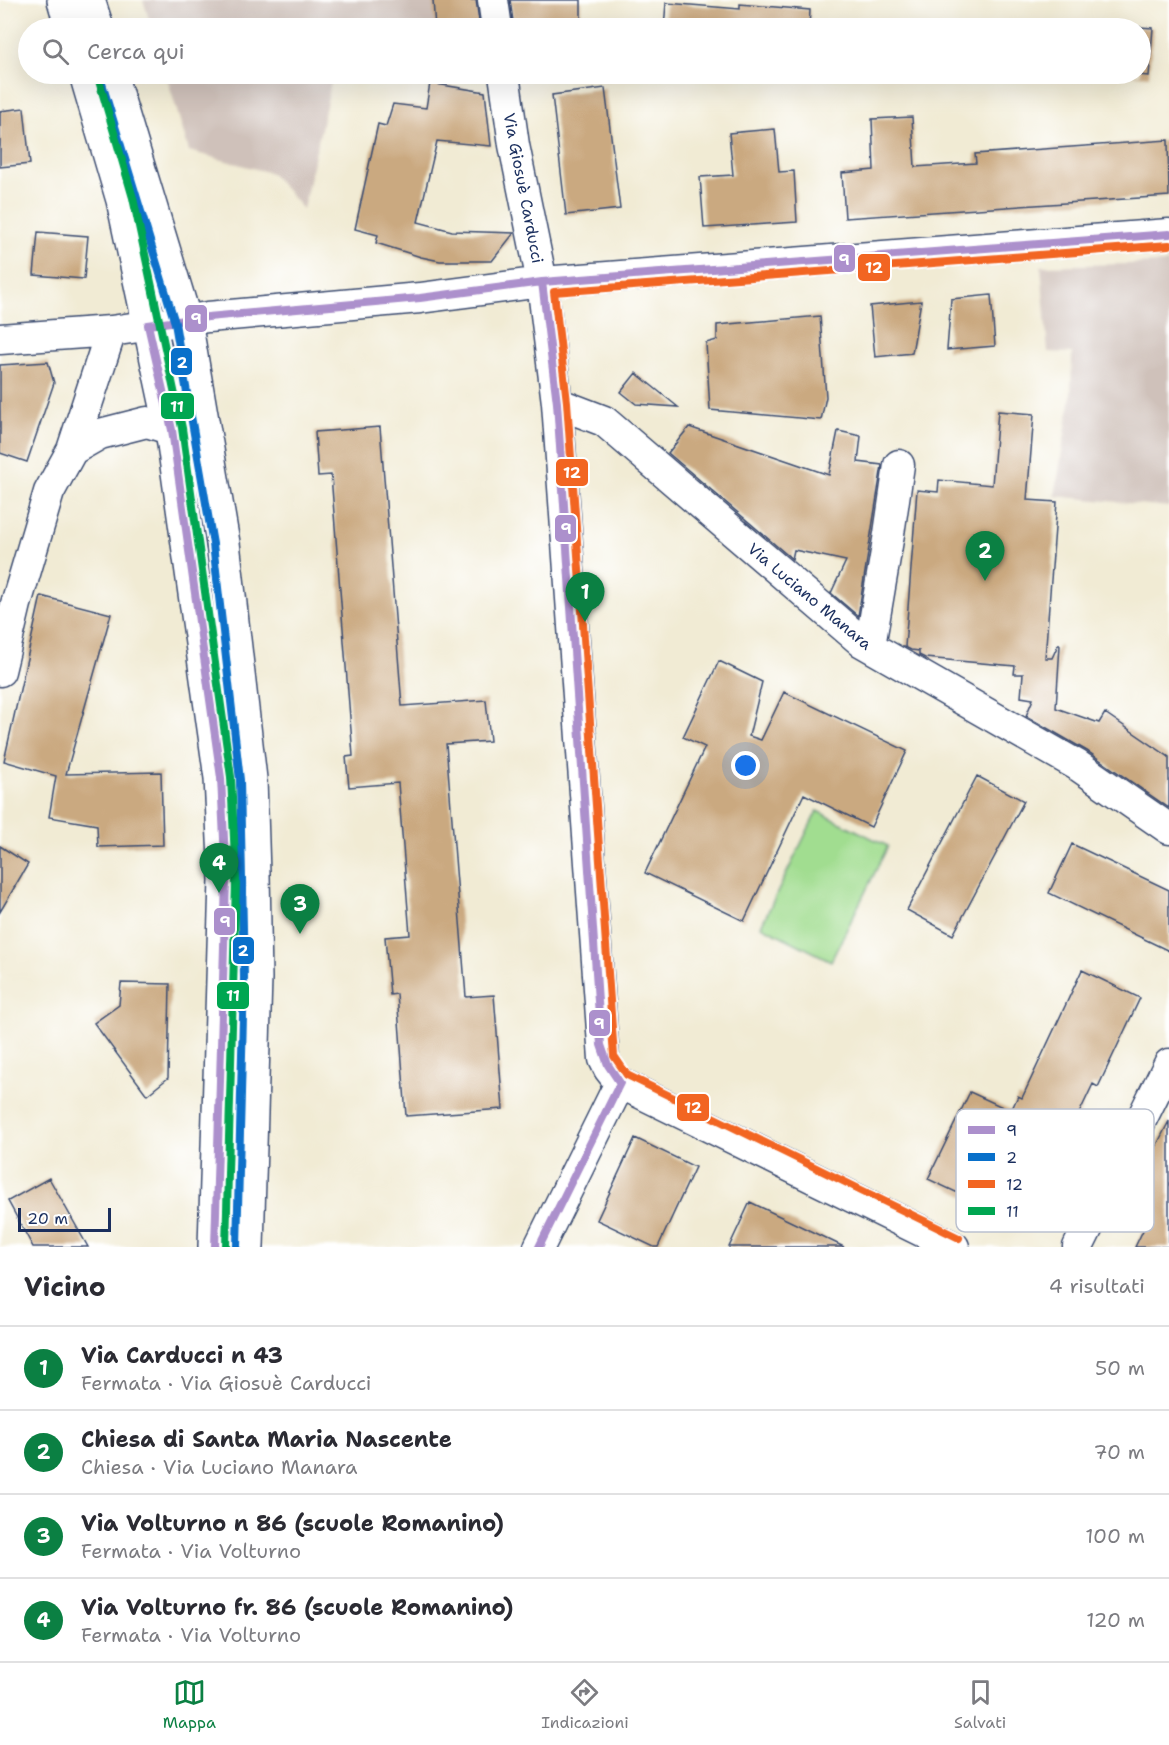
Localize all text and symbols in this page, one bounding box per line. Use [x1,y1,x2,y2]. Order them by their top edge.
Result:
search box [18,18,1151,84]
icon: search [39,35,72,68]
text: Cerca qui [87,37,185,66]
street label: Via Giosuè Carducci [499,111,548,265]
line badge: 9 [833,244,856,273]
text: 9 [838,249,850,270]
line badge: 12 [857,253,891,282]
text: 12 [865,257,883,278]
line badge: 9 [184,304,208,333]
text: 9 [190,308,202,329]
line badge: 2 [170,347,193,376]
text: 2 [176,352,188,373]
line badge: 11 [160,392,195,420]
text: 11 [170,396,184,417]
line badge: 12 [555,458,589,487]
text: 12 [563,462,581,483]
line badge: 9 [554,514,577,543]
text: 9 [560,518,572,539]
pin: 2 [966,532,1004,581]
street label: Via Luciano Manara [743,538,876,654]
pin: 1 [566,572,604,622]
your location [731,751,760,780]
pin: 4 [200,844,238,893]
pin: 3 [280,884,320,934]
line badge: 9 [213,907,236,936]
text: 9 [219,911,231,932]
line badge: 2 [232,936,255,965]
text: 2 [237,940,249,961]
line badge: 11 [216,981,250,1010]
text: 11 [226,985,240,1006]
line badge: 9 [588,1009,611,1037]
text: 9 [593,1013,605,1034]
line badge: 12 [676,1093,710,1122]
text: 12 [684,1097,702,1118]
legend [956,1109,1154,1232]
text: 9 [1006,1120,1017,1141]
text: 2 [1006,1147,1017,1168]
text: 12 [1006,1174,1023,1195]
text: 11 [1006,1201,1019,1222]
scale bar [18,1205,111,1232]
text: 20 m [27,1208,68,1229]
text: Vicino [24,1269,106,1304]
text: 4 risultati [1049,1273,1145,1299]
text: Via Carducci n 43 [81,1341,283,1370]
text: 1 [39,1355,48,1381]
text: 50 m [1095,1355,1145,1381]
text: Fermata · Via Giosuè Carducci [81,1370,371,1396]
text: Chiesa di Santa Maria Nascente [81,1425,452,1454]
text: 2 [37,1439,51,1465]
text: 70 m [1093,1439,1145,1465]
text: Chiesa · Via Luciano Manara [81,1454,357,1480]
text: Via Volturno n 86 (scuole Romanino) [81,1509,504,1538]
text: 3 [37,1523,51,1549]
text: 100 m [1085,1523,1145,1549]
text: Fermata · Via Volturno [81,1538,301,1564]
text: Via Volturno fr. 86 (scuole Romanino) [81,1593,513,1622]
text: 4 [37,1607,51,1633]
text: 120 m [1086,1607,1145,1633]
text: Fermata · Via Volturno [81,1622,301,1648]
tab: Mappa [163,1676,216,1733]
tab: Indicazioni [541,1676,629,1733]
tab: Salvati [954,1676,1006,1733]

